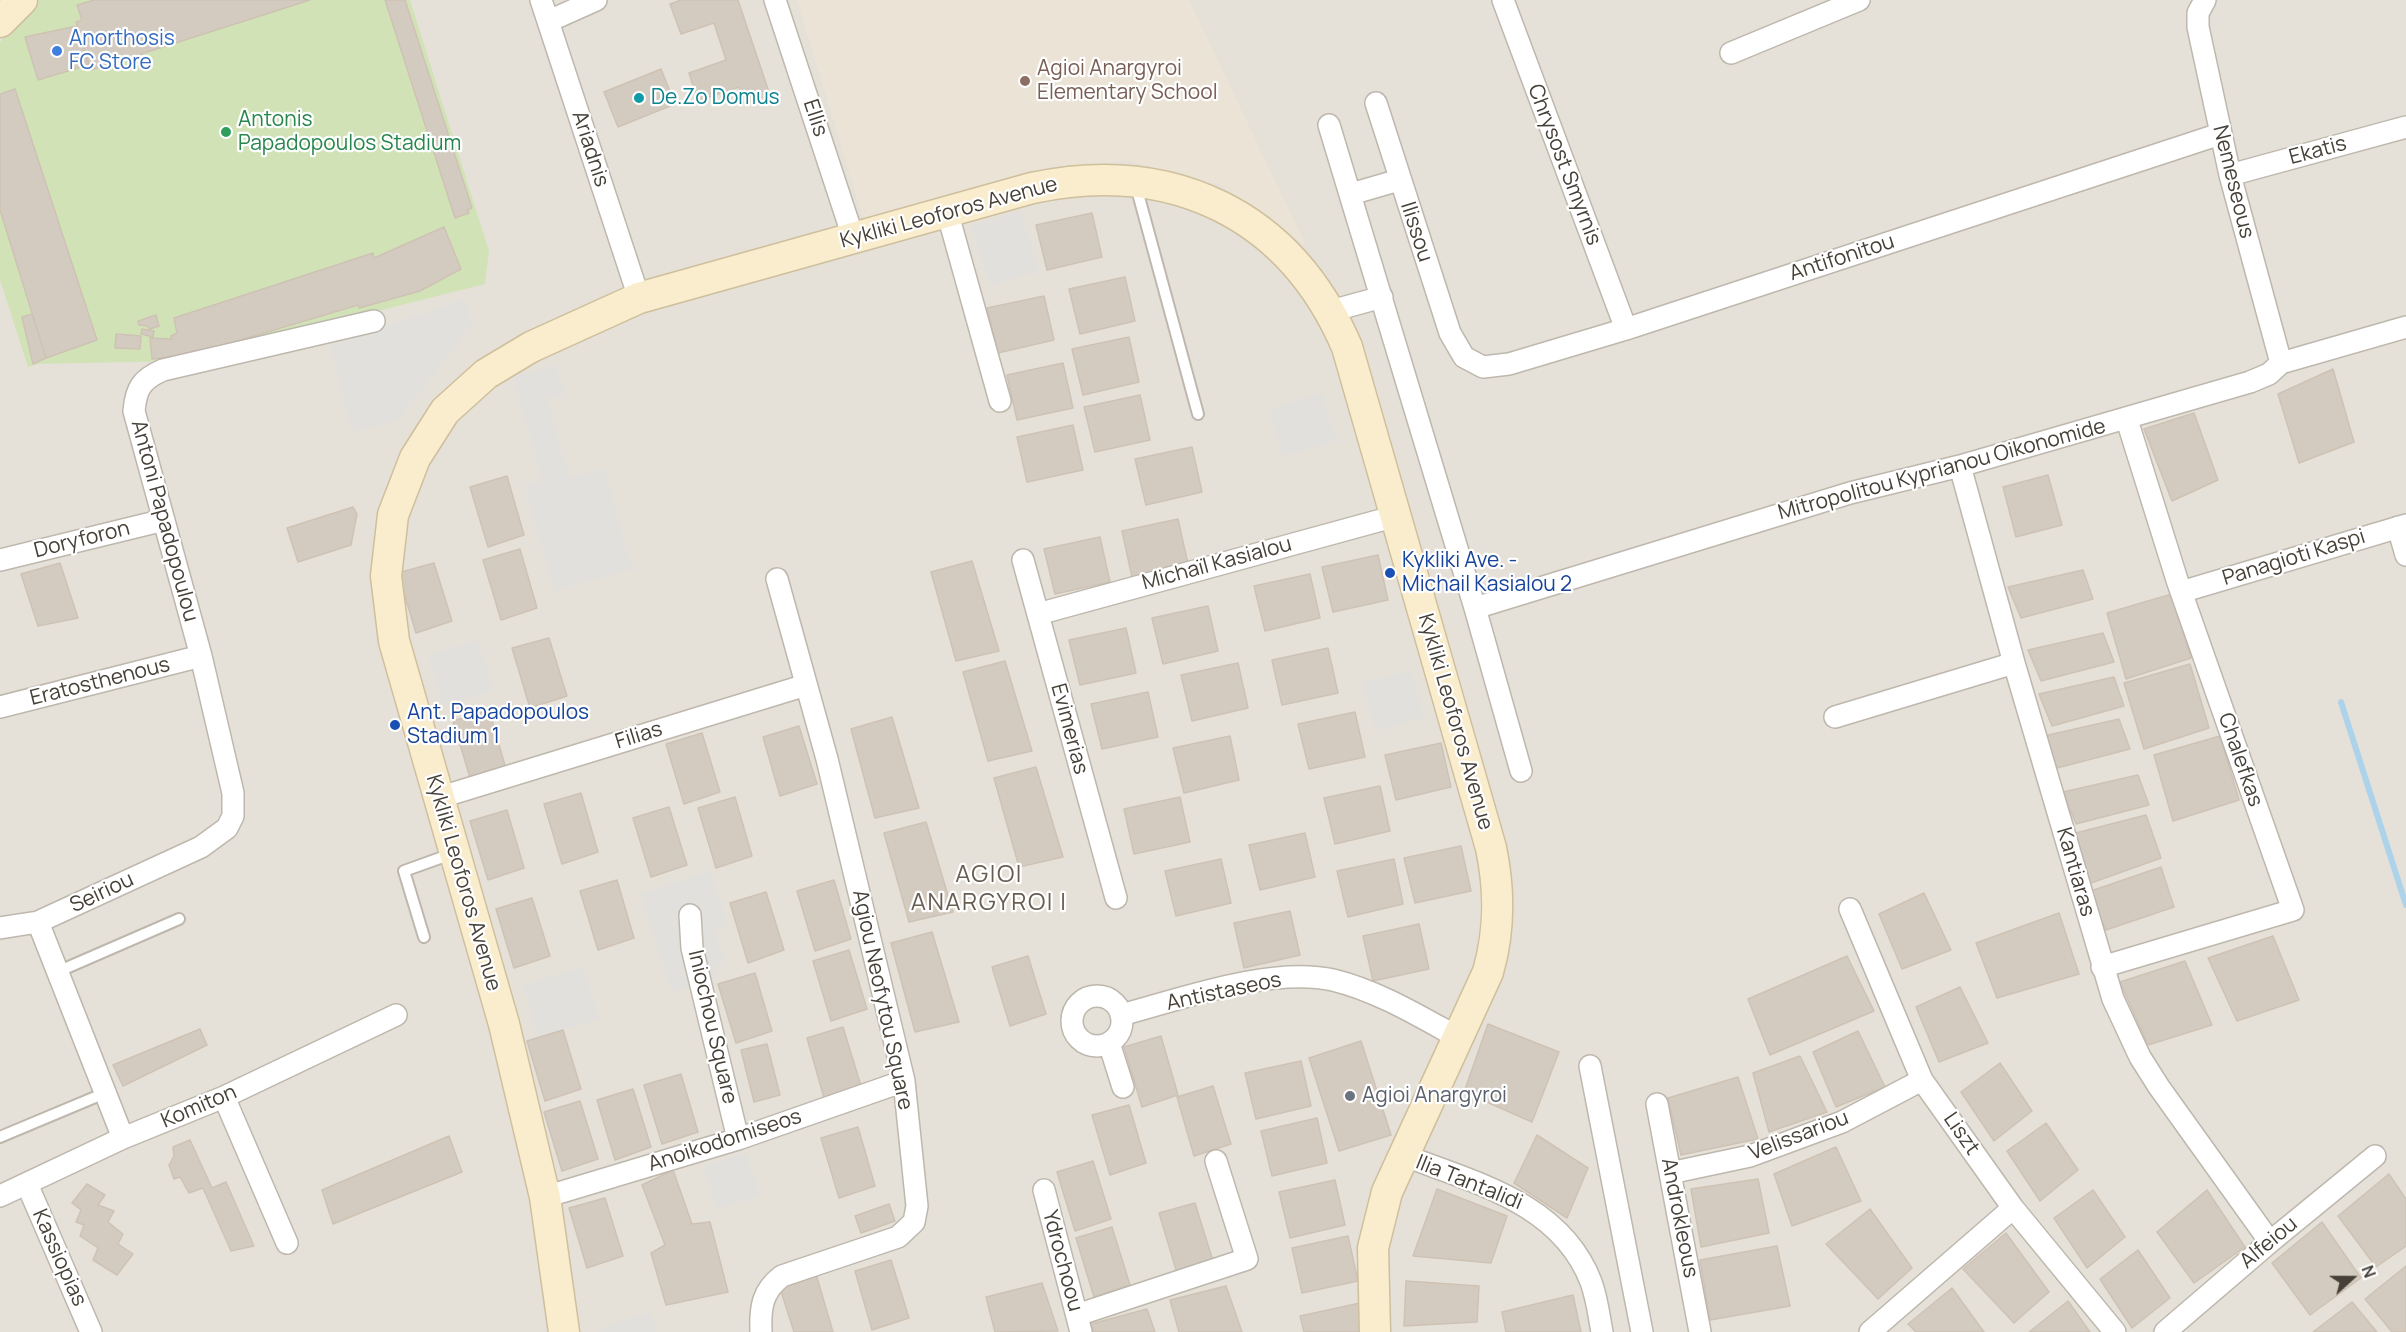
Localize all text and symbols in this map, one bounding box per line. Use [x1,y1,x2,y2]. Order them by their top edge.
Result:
place label: Anorthosis FC Store [69,26,175,76]
marker: Anorthosis FC Store [50,44,64,58]
place label: Agioi Anargyroi Elementary School [1037,56,1218,106]
marker: Agioi Anargyroi Elementary School [1018,74,1032,88]
street label: Chrysost Smyrnis [1522,81,1606,249]
place label: De.Zo Domus [651,85,780,111]
marker: De.Zo Domus [632,91,646,105]
street label: Ellis [797,96,833,140]
place label: Antonis Papadopoulos Stadium [238,107,461,157]
street label: Ariadnis [566,108,614,190]
street label: Nemeseous [2207,123,2259,241]
marker: Antonis Papadopoulos Stadium [219,125,233,139]
street label: Ekatis [2287,131,2349,171]
street label: Kykliki Leoforos Avenue [838,172,1060,254]
street label: Ilissou [1394,199,1438,265]
street label: Antifonitou [1786,229,1898,287]
street label: Mitropolitou Kyprianou Oikonomide [1775,414,2109,526]
street label: Antoni Papadopoulou [125,417,203,625]
street label: Doryforon [32,516,132,564]
street label: Panagioti Kaspi [2220,524,2368,592]
street label: Michaïl Kasialou [1139,532,1295,596]
place label: Kykliki Ave. - Michail Kasialou 2 [1402,548,1572,598]
marker: Kykliki Ave. - Michail Kasialou 2 [1383,566,1397,580]
street label: Kykliki Leoforos Avenue [1412,611,1498,833]
street label: Eratosthenous [27,652,173,712]
street label: Evimerias [1045,681,1093,777]
place label: Ant. Papadopoulos Stadium 1 [407,700,589,750]
street label: Chalefkas [2212,710,2268,810]
street label: Filias [612,717,666,755]
marker: Ant. Papadopoulos Stadium 1 [388,718,402,732]
street label: Kykliki Leoforos Avenue [420,772,506,994]
street label: Kantiaras [2050,825,2100,919]
district label: AGIOI ANARGYROI I [911,861,1067,917]
street label: Seiriou [66,867,138,919]
street label: Agiou Neofytou Square [846,888,918,1112]
street label: Iniochou Square [682,948,742,1106]
street label: Antistaseos [1164,968,1284,1016]
street label: Komiton [157,1080,241,1134]
place label: Agioi Anargyroi [1362,1083,1507,1109]
marker: Agioi Anargyroi [1343,1089,1357,1103]
street label: Anoikodomiseos [645,1104,805,1178]
street label: Velissariou [1746,1105,1852,1167]
street label: Liszt [1937,1108,1985,1160]
street label: Ilia Tantalidi [1412,1150,1526,1216]
street label: Androkleous [1655,1156,1703,1280]
street label: Kassiopias [26,1206,92,1310]
street label: Ydrochoou [1036,1208,1088,1314]
street label: Alfeiou [2235,1212,2303,1274]
north arrow [2322,1248,2382,1308]
text: N [2356,1262,2381,1281]

